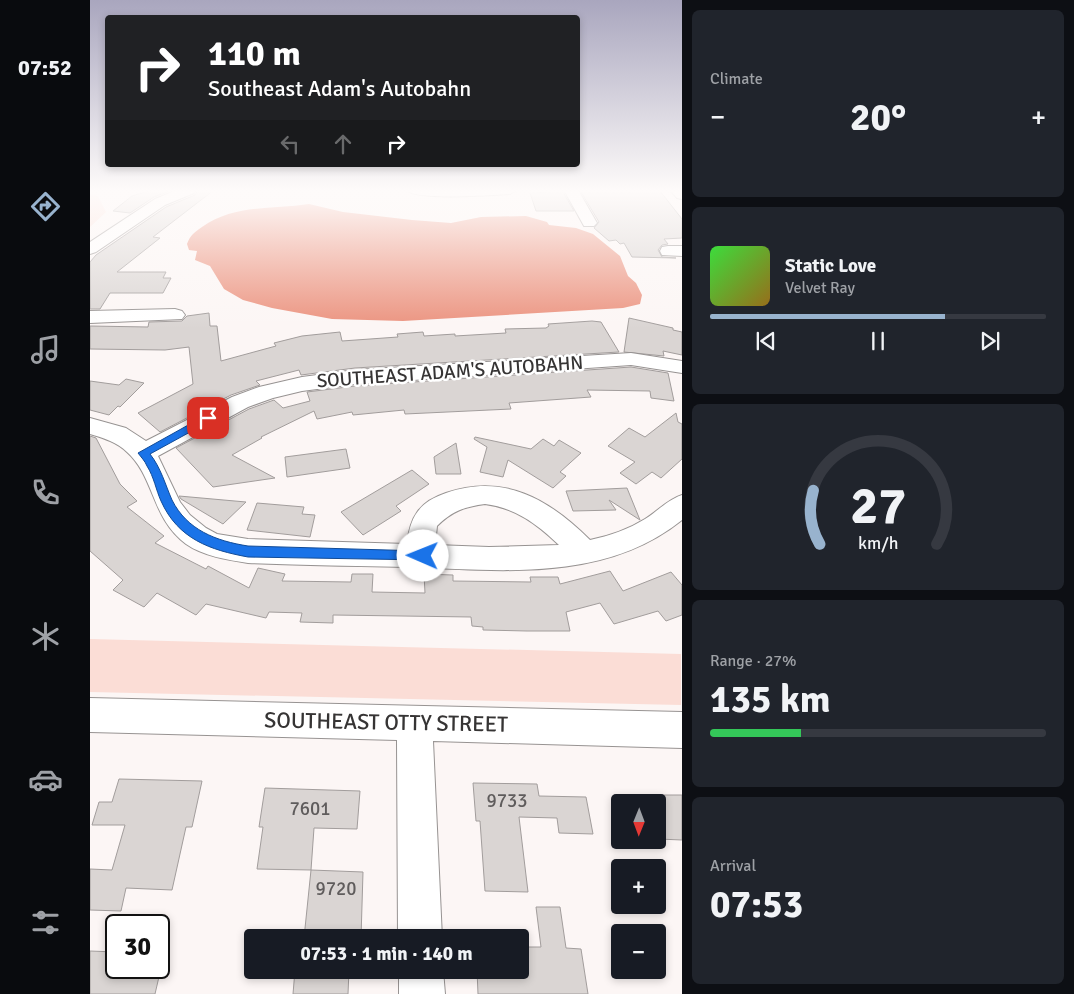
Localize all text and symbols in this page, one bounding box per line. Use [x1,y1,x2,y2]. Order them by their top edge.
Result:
text: 110 m [208,32,301,75]
icon: right [125,35,190,100]
text: 07:52 [18,54,72,81]
text: Climate [710,69,763,89]
text: Southeast Adam's Autobahn [208,75,471,102]
text: 20° [850,94,906,141]
text: − [710,100,725,134]
text: + [1031,100,1046,134]
icon: left [276,130,304,158]
icon: ahead [329,130,357,158]
icon: right [382,130,410,158]
icon: directions [28,189,63,224]
text: Static Love [785,254,876,278]
text: Velvet Ray [785,278,855,298]
icon: previous [752,327,780,355]
icon: pause [864,327,892,355]
icon: next [976,327,1004,355]
icon: music [28,332,63,367]
street label: SOUTHEAST ADAM'S AUTOBAHN [316,351,584,393]
pin [187,397,229,439]
icon: arrive [194,404,222,432]
text: 27 [850,474,906,538]
icon: phone [28,475,63,510]
position arrow [396,529,448,581]
text: km/h [858,532,898,554]
icon: climate [28,619,63,654]
text: Range · 27% [710,651,796,671]
text: 135 km [710,676,831,723]
street label: SOUTHEAST OTTY STREET [264,706,508,738]
icon: car [28,762,63,797]
house number: 9733 [486,789,528,813]
north arrow [611,794,666,849]
map controls [611,794,666,979]
house number: 7601 [289,797,331,821]
text: Arrival [710,856,756,876]
button: + [611,859,666,914]
house number: 9720 [315,877,357,901]
text: 07:53 [710,881,803,928]
icon: filters [28,905,63,940]
speed limit sign: 30 [105,914,170,979]
button: − [611,924,666,979]
text: 07:53 · 1 min · 140 m [300,942,473,966]

